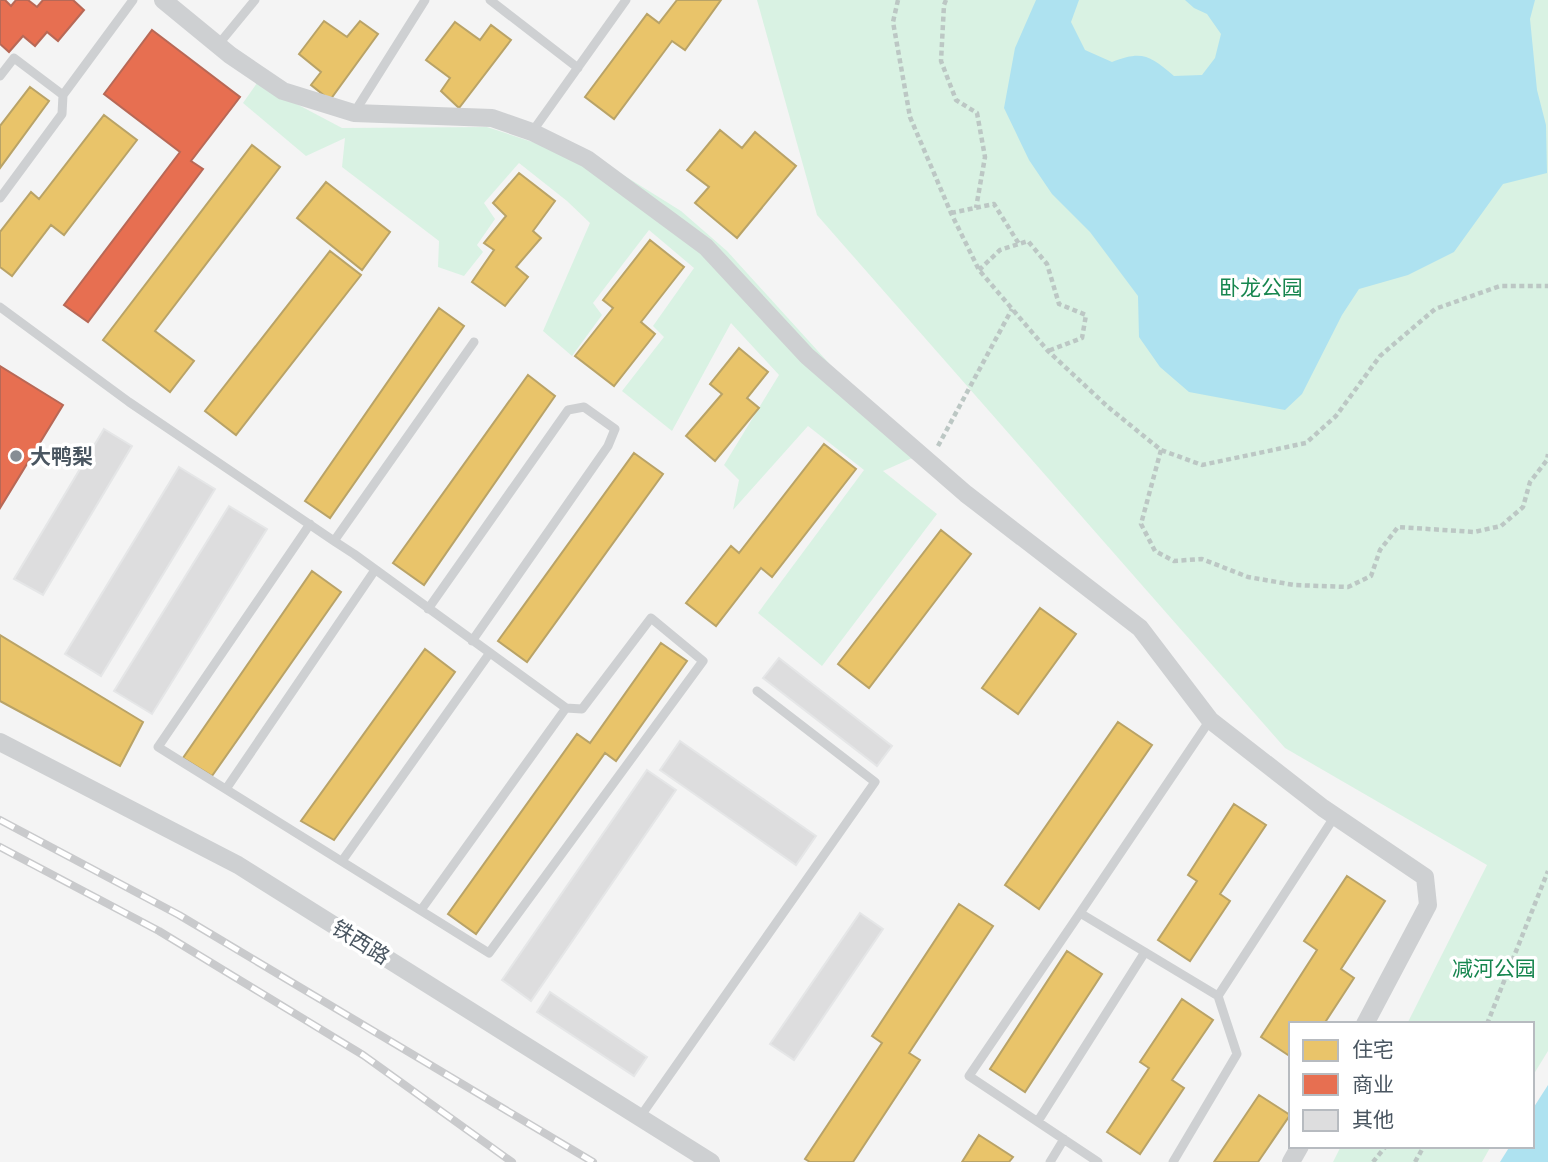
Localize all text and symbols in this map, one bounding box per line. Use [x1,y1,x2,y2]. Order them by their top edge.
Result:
park label: 卧龙公园 [1219,275,1303,300]
place label: 大鸭梨 [30,444,93,469]
marker: 大鸭梨 [8,448,24,464]
street label: 铁西路 [328,915,394,969]
park label: 减河公园 [1452,956,1536,981]
legend [1289,1022,1534,1148]
text: 住宅 [1352,1037,1394,1062]
text: 商业 [1352,1072,1394,1097]
text: 其他 [1352,1107,1394,1132]

